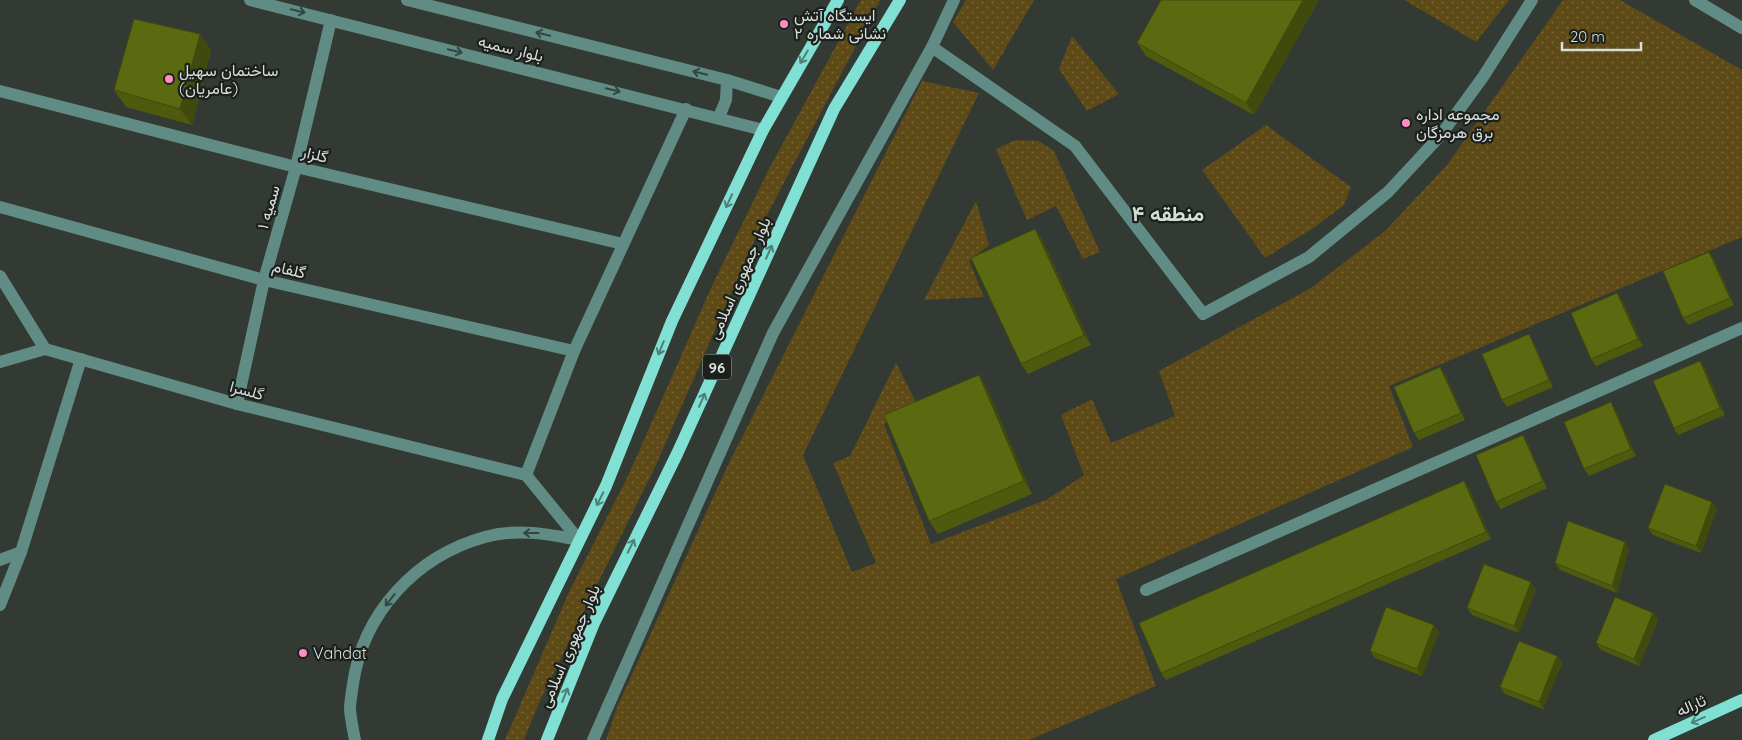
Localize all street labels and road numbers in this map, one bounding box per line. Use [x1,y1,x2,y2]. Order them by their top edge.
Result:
street label: بلوار سمیه [476,30,546,67]
street label: گلزار [299,141,330,168]
street label: سمیه ۱ [252,183,284,231]
street label: بلوار جمهوری اسلامی [703,214,776,343]
street label: گلفام [270,255,308,284]
road number: 96 [703,354,731,380]
street label: گلسرا [227,376,266,405]
street label: بلوار جمهوری اسلامی [534,581,605,711]
street label: ثاراله [1673,690,1709,721]

